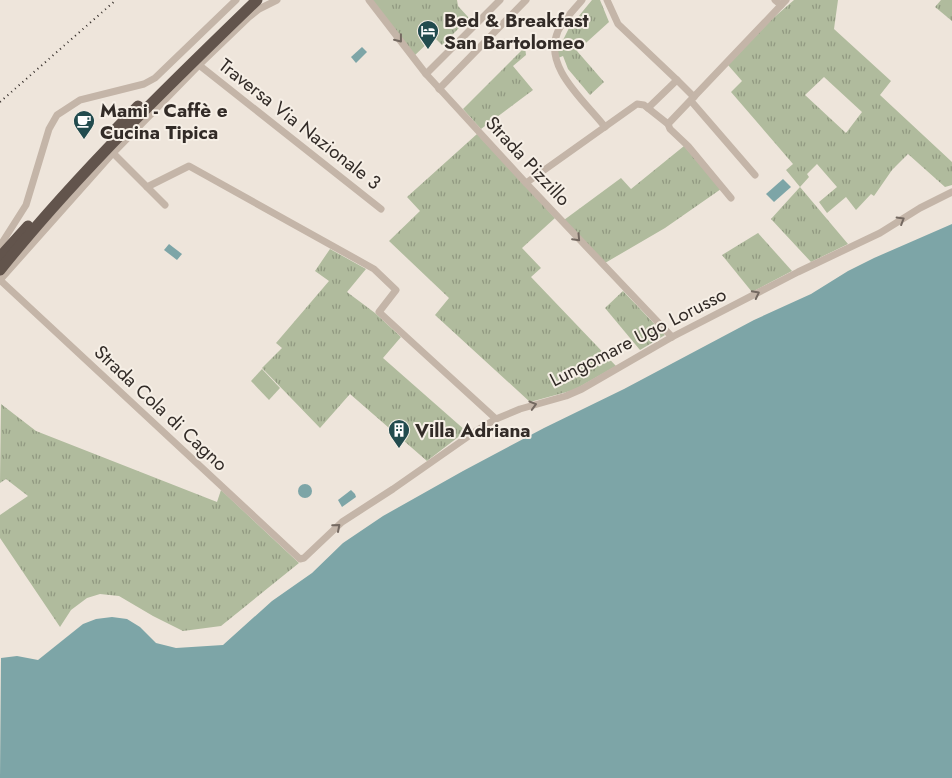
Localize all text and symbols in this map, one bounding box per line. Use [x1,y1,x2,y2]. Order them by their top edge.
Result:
place label: Bed & Breakfast San Bartolomeo [444,7,589,56]
hotel icon: Bed & Breakfast San Bartolomeo [416,19,440,50]
one-way arrow [393,33,401,42]
street label: Traversa Via Nazionale 3 [213,52,387,196]
place label: Mami - Caffè e Cucina Tipica [100,97,228,146]
cafe icon: Mami - Caffè e Cucina Tipica [72,109,96,140]
street label: Strada Pizzillo [479,110,577,212]
one-way arrow [895,217,904,227]
one-way arrow [571,232,580,241]
street label: Lungomare Ugo Lorusso [545,281,731,393]
one-way arrow [751,290,760,300]
street label: Strada Cola di Cagno [88,339,234,477]
one-way arrow [529,401,537,411]
place label: Villa Adriana [414,417,531,444]
building icon: Villa Adriana [387,418,411,449]
one-way arrow [331,524,340,533]

